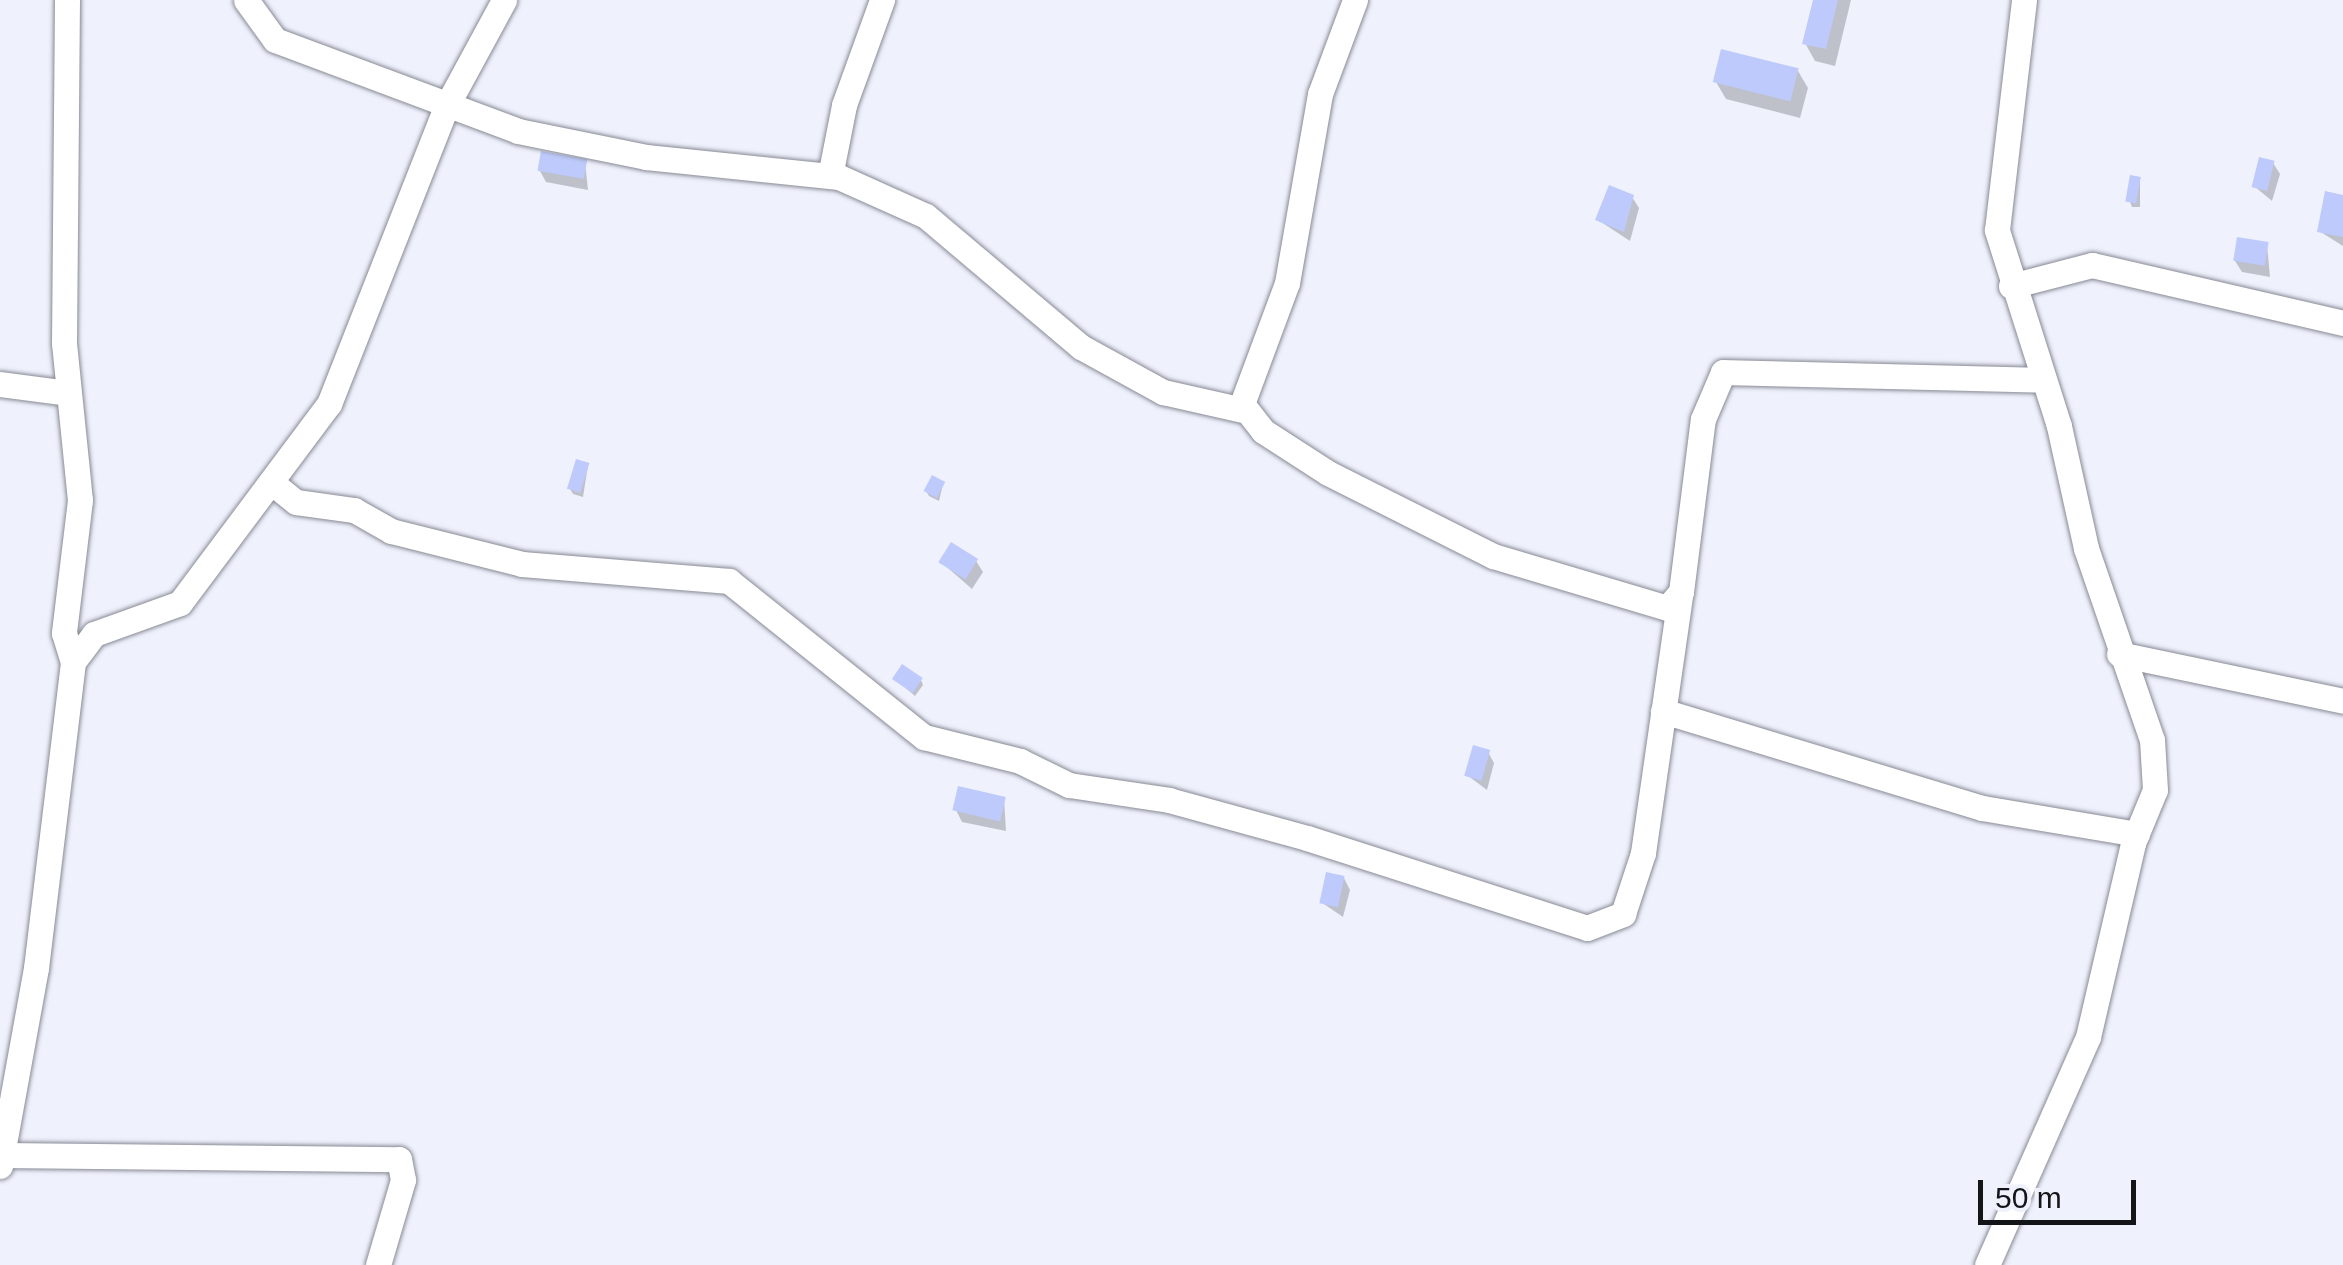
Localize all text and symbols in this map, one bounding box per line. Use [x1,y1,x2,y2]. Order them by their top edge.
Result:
scale bar [1983,1160,2140,1222]
text: 50 m [1995,1181,2062,1214]

